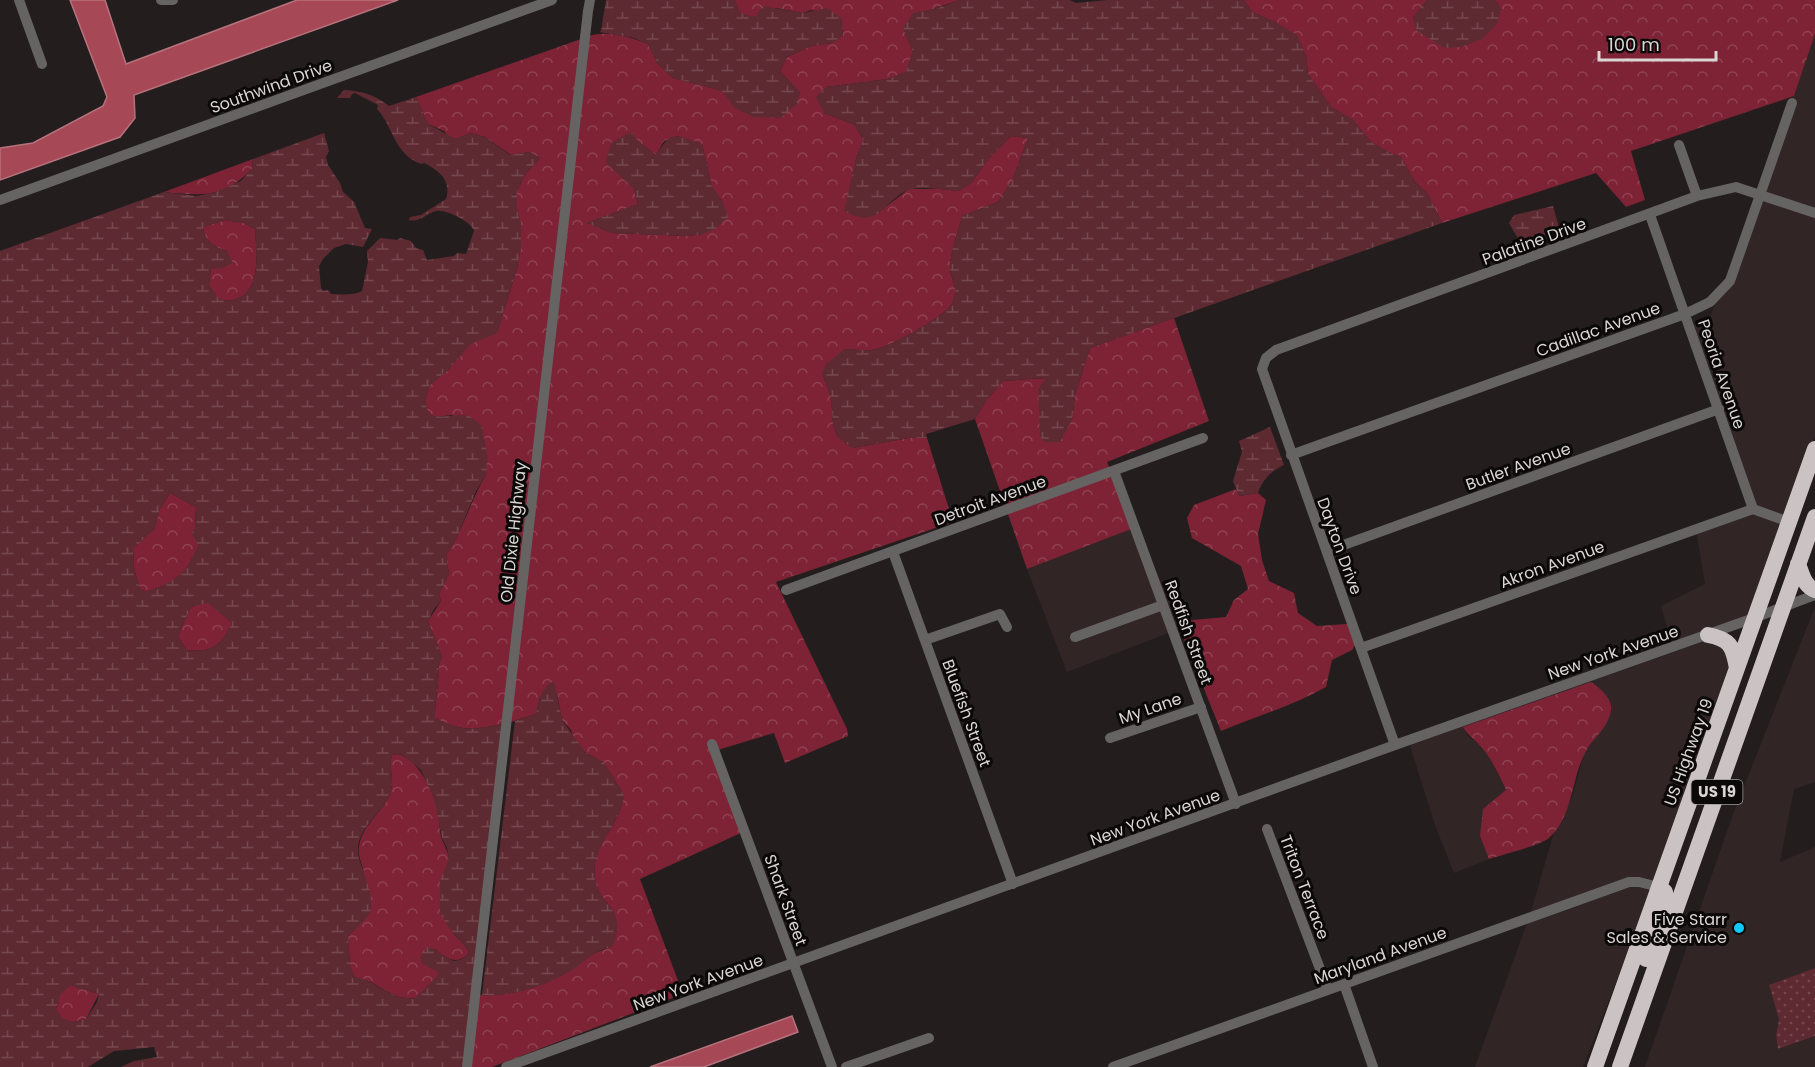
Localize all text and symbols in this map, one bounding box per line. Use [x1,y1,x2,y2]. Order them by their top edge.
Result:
scale bar [1599,24,1716,62]
text: 100 m [1608,32,1660,57]
street label: Southwind Drive [207,54,336,119]
street label: Palatine Drive [1479,212,1589,271]
street label: Cadillac Avenue [1533,296,1664,363]
street label: Peoria Avenue [1692,316,1751,432]
street label: Butler Avenue [1463,437,1574,496]
street label: Old Dixie Highway [495,460,532,604]
street label: Detroit Avenue [931,470,1049,531]
street label: Dayton Drive [1311,494,1368,598]
street label: Akron Avenue [1497,535,1608,594]
street label: Redfish Street [1159,577,1218,688]
street label: New York Avenue [1545,619,1682,686]
street label: Bluefish Street [936,656,997,770]
street label: My Lane [1116,687,1185,730]
street label: US Highway 19 [1658,695,1719,809]
road number: US 19 [1692,780,1742,804]
street label: New York Avenue [1087,783,1223,852]
street label: Triton Terrace [1274,832,1335,943]
street label: Shark Street [758,851,813,949]
place label: Five Starr Sales & Service [1606,908,1727,949]
street label: Maryland Avenue [1311,921,1450,990]
marker: Five Starr Sales & Service [1732,921,1746,935]
street label: New York Avenue [630,948,766,1017]

